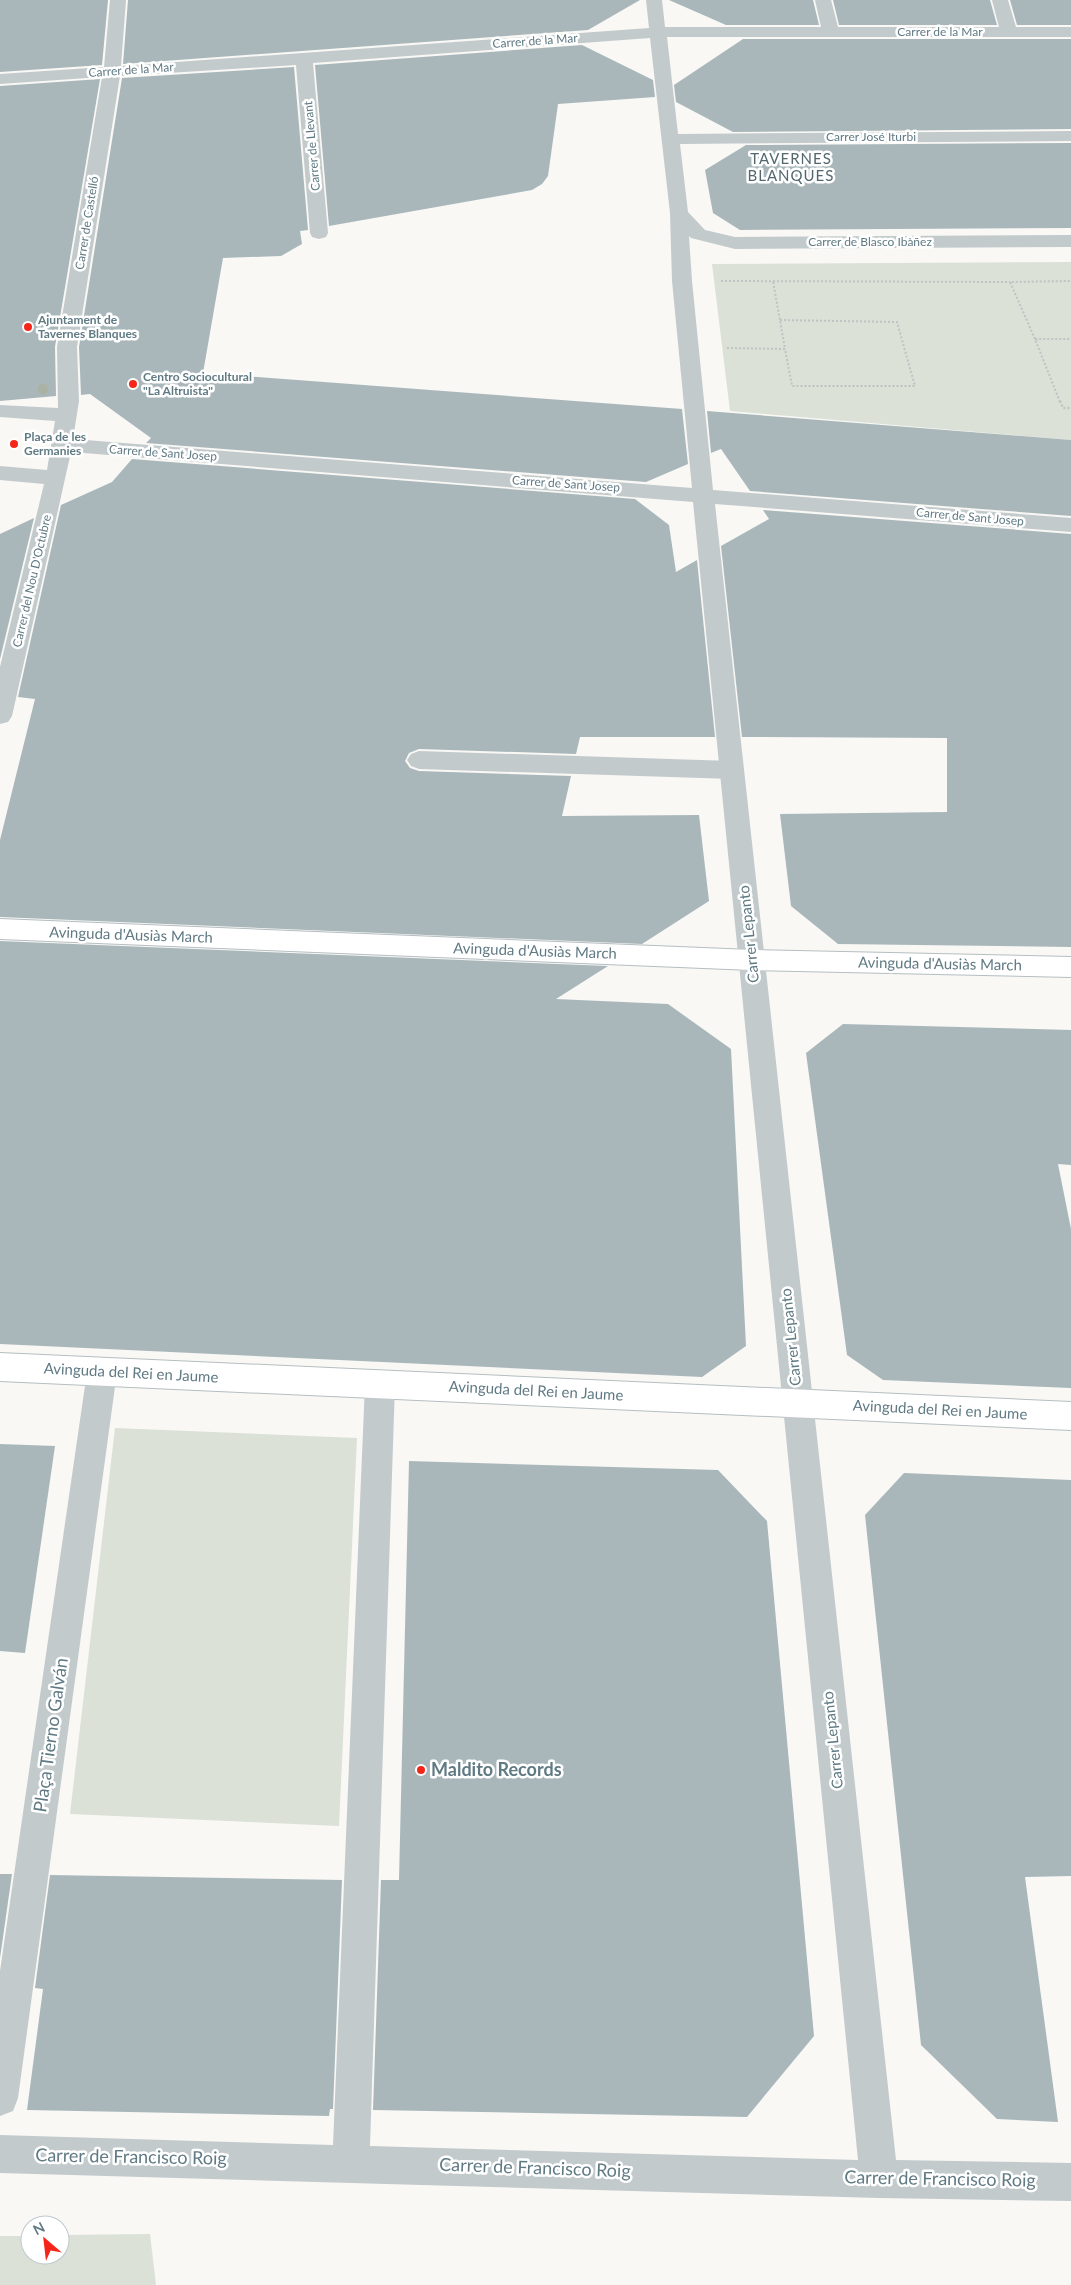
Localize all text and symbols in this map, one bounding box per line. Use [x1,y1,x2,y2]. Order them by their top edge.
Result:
street label: Carrer de la Mar [897,24,983,39]
street label: Carrer de la Mar [492,30,579,51]
street label: Carrer de la Mar [88,59,175,80]
street label: Carrer de Llevant [300,100,323,192]
street label: Carrer José Iturbi [826,129,916,144]
district label: TAVERNES BLANQUES [748,149,834,184]
street label: Carrer de Castelló [72,175,101,271]
street label: Carrer de Blasco Ibàñez [808,234,932,249]
place label: Ajuntament de Tavernes Blanques [37,312,137,341]
marker: Ajuntament de Tavernes Blanques [22,321,34,333]
place label: Centro Sociocultural "La Altruista" [143,369,252,398]
marker: Centro Sociocultural "La Altruista" [127,378,139,390]
place label: Plaça de les Germanies [24,429,86,458]
marker: Plaça de les Germanies [8,438,20,450]
street label: Carrer de Sant Josep [109,441,218,464]
street label: Carrer de Sant Josep [512,472,621,495]
street label: Carrer de Sant Josep [916,504,1025,529]
street label: Carrer del Nou D'Octubre [9,513,54,649]
street label: Carrer Lepanto [734,884,762,984]
street label: Avinguda d'Ausiàs March [49,922,213,946]
street label: Avinguda d'Ausiàs March [453,938,617,962]
street label: Avinguda d'Ausiàs March [858,953,1022,973]
street label: Carrer Lepanto [776,1287,804,1387]
street label: Avinguda del Rei en Jaume [43,1358,219,1386]
street label: Avinguda del Rei en Jaume [448,1376,624,1404]
street label: Avinguda del Rei en Jaume [852,1395,1028,1423]
street label: Plaça Tierno Galván [28,1656,72,1814]
street label: Carrer Lepanto [818,1690,846,1790]
place label: Maldito Records [431,1758,562,1780]
marker: Maldito Records [415,1764,427,1776]
street label: Carrer de Francisco Roig [35,2143,227,2169]
street label: Carrer de Francisco Roig [439,2153,631,2181]
street label: Carrer de Francisco Roig [844,2165,1036,2191]
north arrow [20,2215,70,2265]
text: N [30,2218,47,2238]

